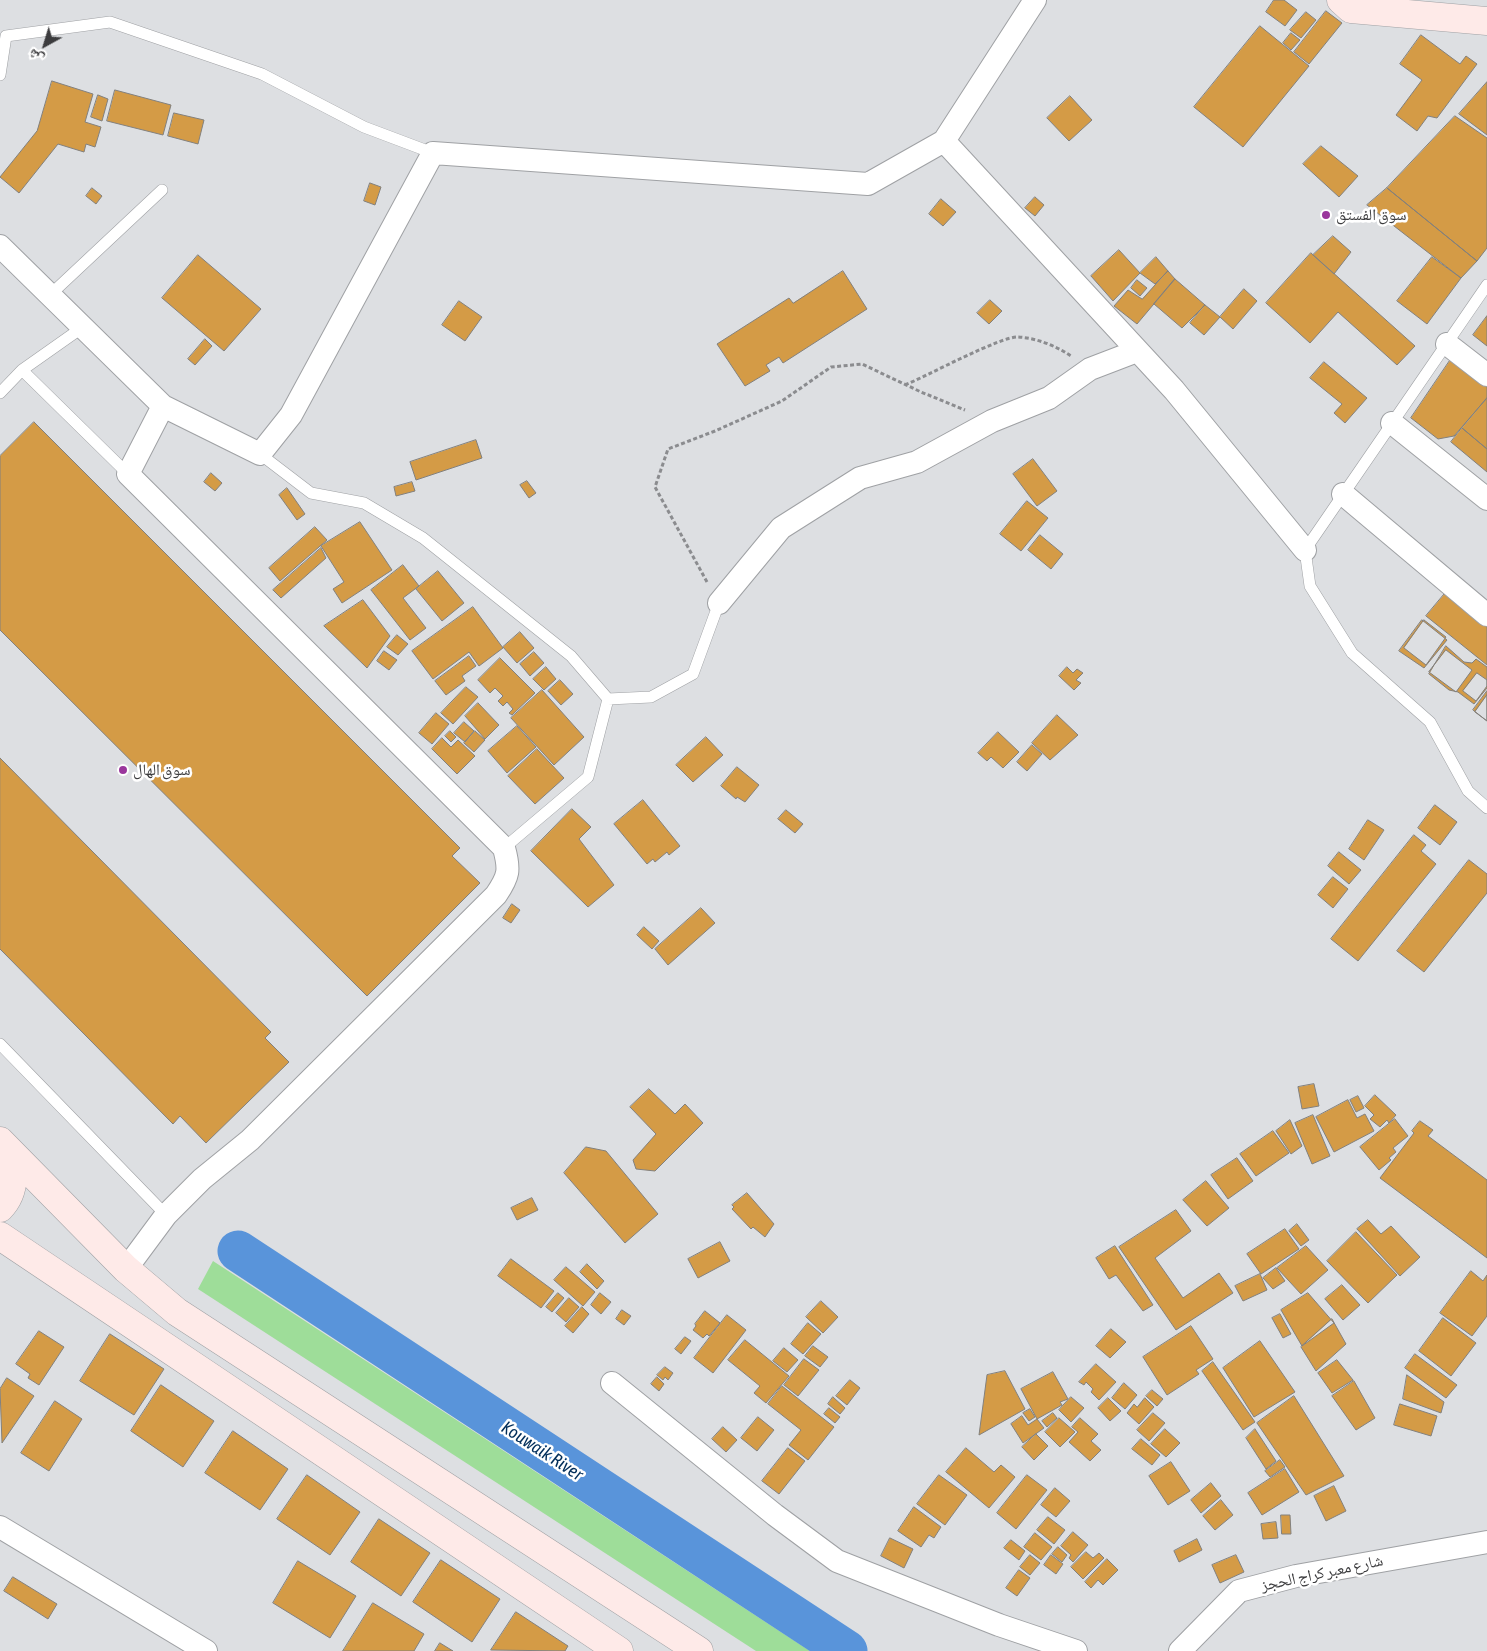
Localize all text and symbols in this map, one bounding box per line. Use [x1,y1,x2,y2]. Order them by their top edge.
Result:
north arrow [20,20,70,70]
text: ش [25,46,46,68]
place label: سوق الفستق [1336,205,1407,225]
marker: سوق الفستق [1320,209,1332,221]
place label: سوق الهال [133,760,190,780]
marker: سوق الهال [117,764,129,776]
water label: Kouwaik River [497,1417,587,1485]
street label: شارع معبر كراج الحجز [1259,1551,1385,1595]

